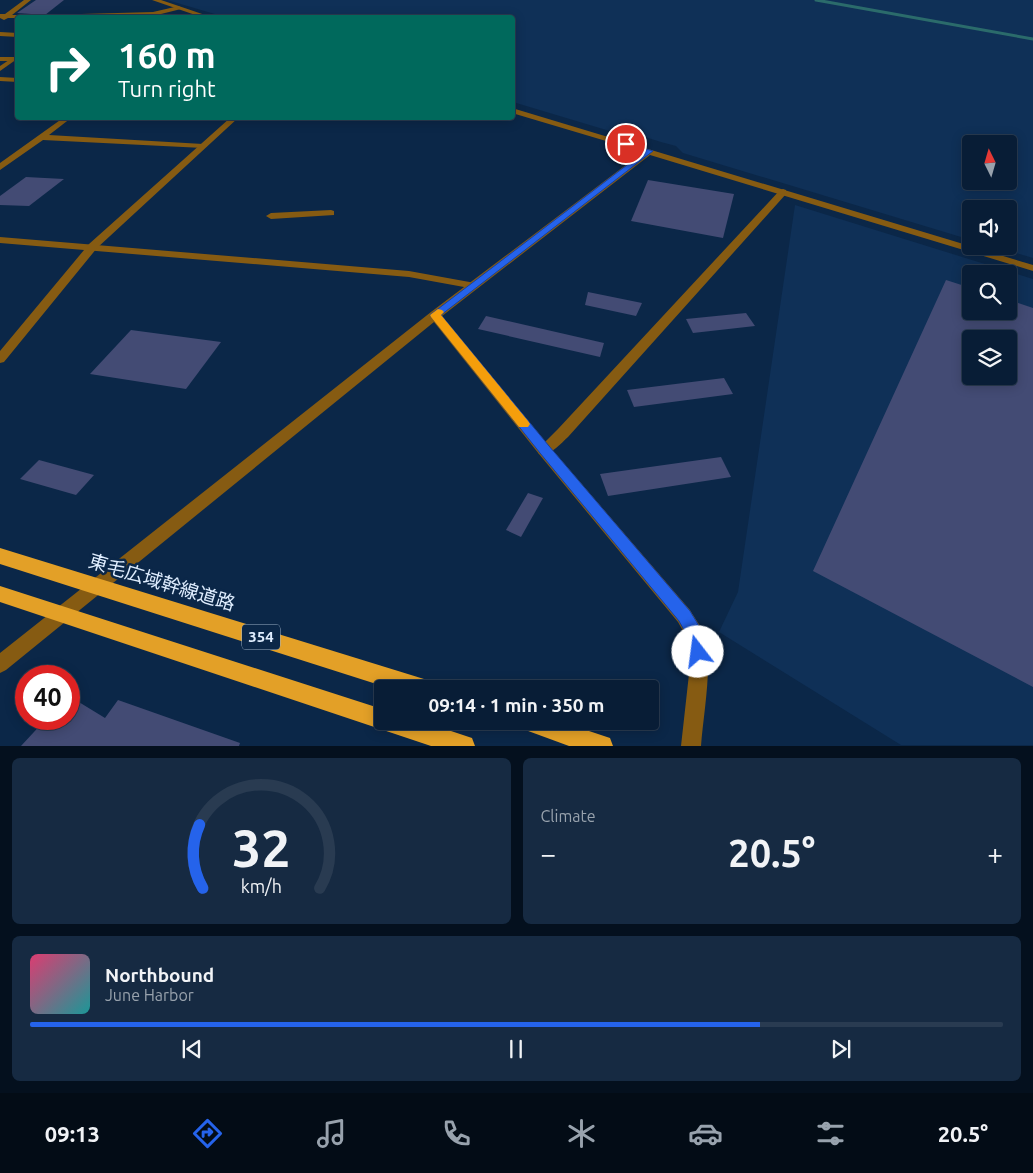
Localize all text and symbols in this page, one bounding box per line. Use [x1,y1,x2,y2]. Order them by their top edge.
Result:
icon: right [35,35,100,100]
text: 160 m [118,35,216,75]
text: Turn right [118,76,216,101]
pin [605,123,647,165]
icon: arrive [612,130,640,158]
north arrow [962,135,1018,190]
map controls [962,135,1017,385]
button: sound [962,200,1017,255]
button: search [962,265,1017,320]
button: layers [962,330,1017,385]
street label: 東毛広域幹線道路 [86,549,238,615]
road number: 354 [242,624,280,650]
position arrow [671,625,723,677]
speed limit sign: 40 [15,665,80,730]
text: 09:14 · 1 min · 350 m [429,694,604,716]
text: Climate [541,807,596,825]
text: 32 [232,819,291,877]
text: 20.5° [728,832,815,874]
text: − [541,838,556,869]
text: + [987,838,1003,869]
text: km/h [241,876,282,896]
text: Northbound [105,964,214,986]
text: June Harbor [105,986,194,1004]
icon: previous [178,1035,206,1063]
icon: pause [502,1035,530,1063]
icon: next [827,1035,855,1063]
icon: directions [190,1116,225,1151]
icon: music [314,1116,349,1151]
icon: phone [439,1116,474,1151]
icon: climate [564,1116,599,1151]
icon: car [688,1116,723,1151]
icon: filters [813,1116,848,1151]
text: 09:13 [45,1121,100,1146]
text: 20.5° [938,1121,988,1146]

